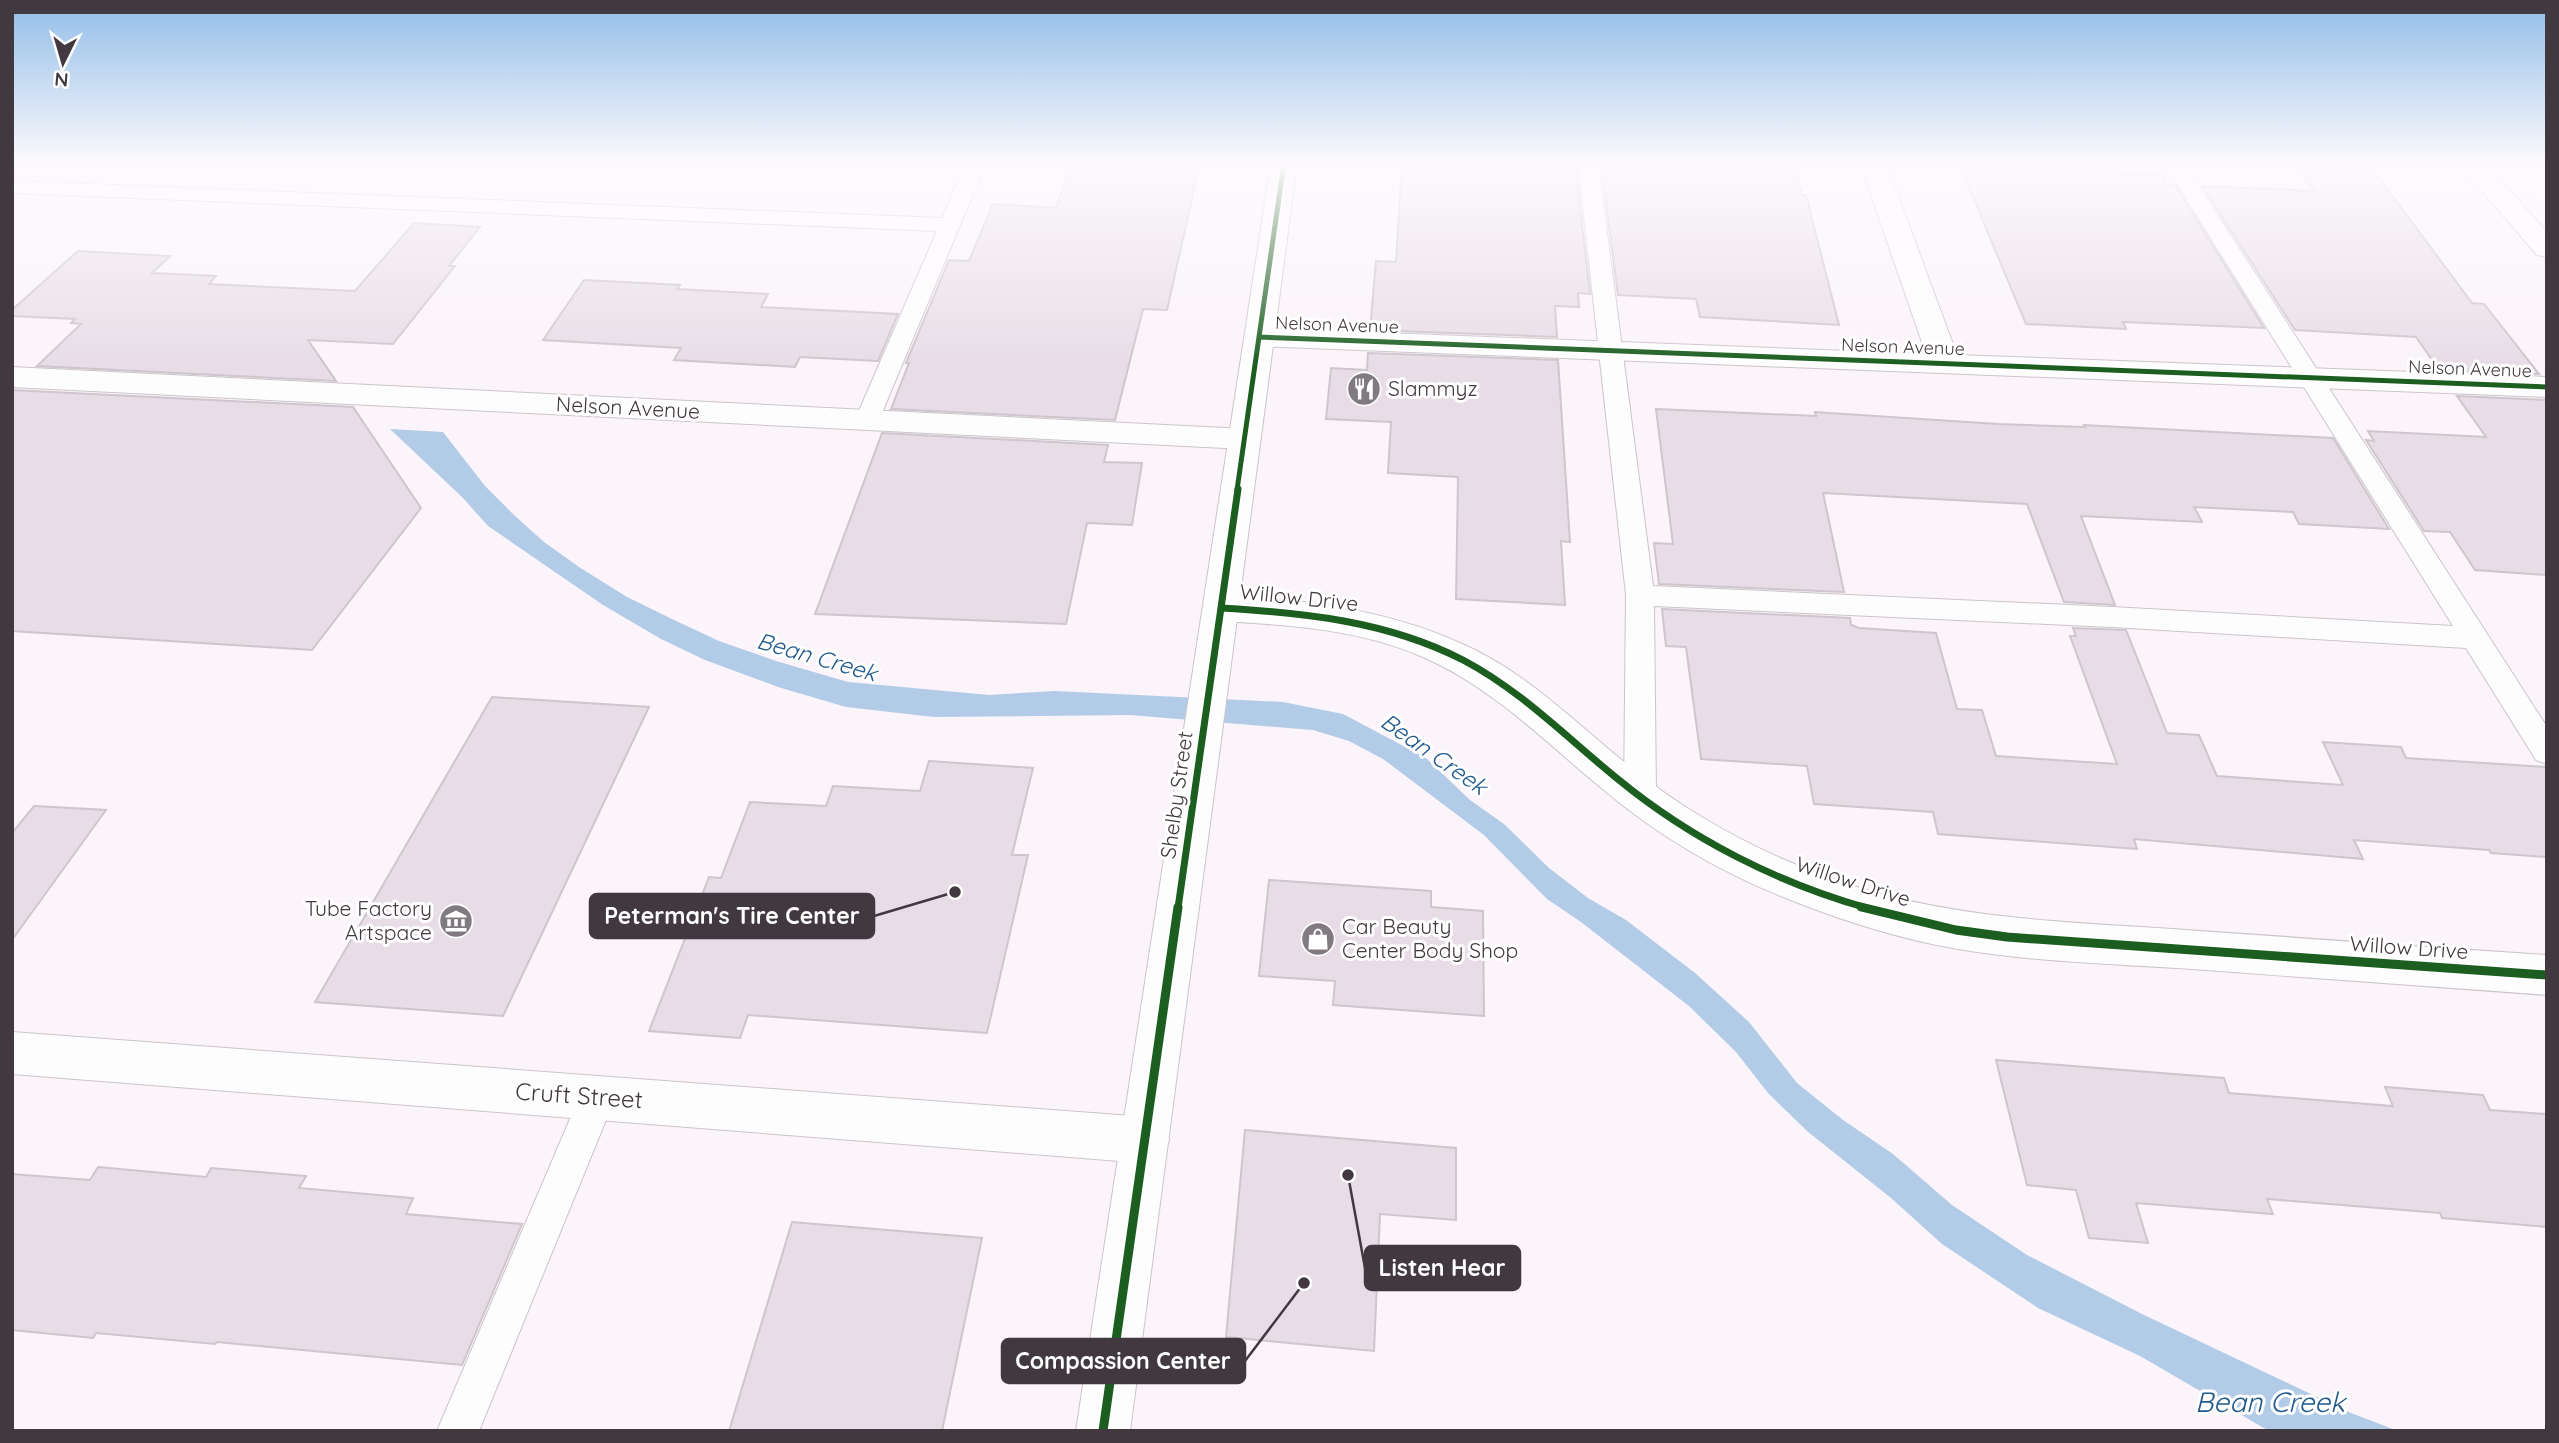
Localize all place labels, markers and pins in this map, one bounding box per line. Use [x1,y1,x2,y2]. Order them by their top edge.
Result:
restaurant icon: Slammyz [1345,370,1383,408]
place label: Slammyz [1388,375,1478,401]
callout: Peterman's Tire Center [590,894,874,938]
place label: Tube Factory Artspace [305,895,432,945]
museum icon: Tube Factory Artspace [437,902,475,940]
place label: Car Beauty Center Body Shop [1342,913,1518,963]
shop icon: Car Beauty Center Body Shop [1299,920,1337,958]
callout: Listen Hear [1365,1246,1520,1290]
callout: Compassion Center [1002,1339,1245,1383]

